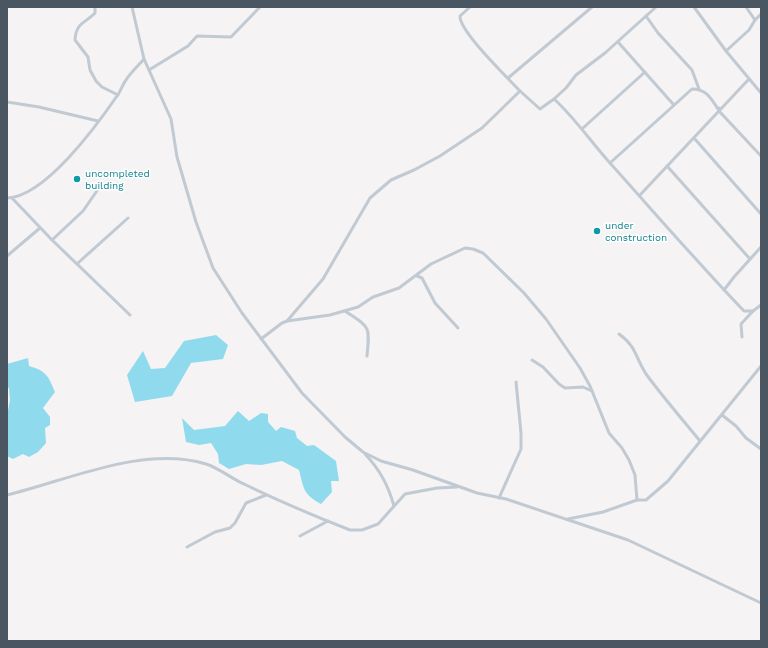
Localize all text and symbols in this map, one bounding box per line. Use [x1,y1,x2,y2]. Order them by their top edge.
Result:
place label: uncompleted building [85,168,150,191]
marker: uncompleted building [72,174,82,184]
place label: under construction [605,220,667,243]
marker: under construction [592,226,602,236]

